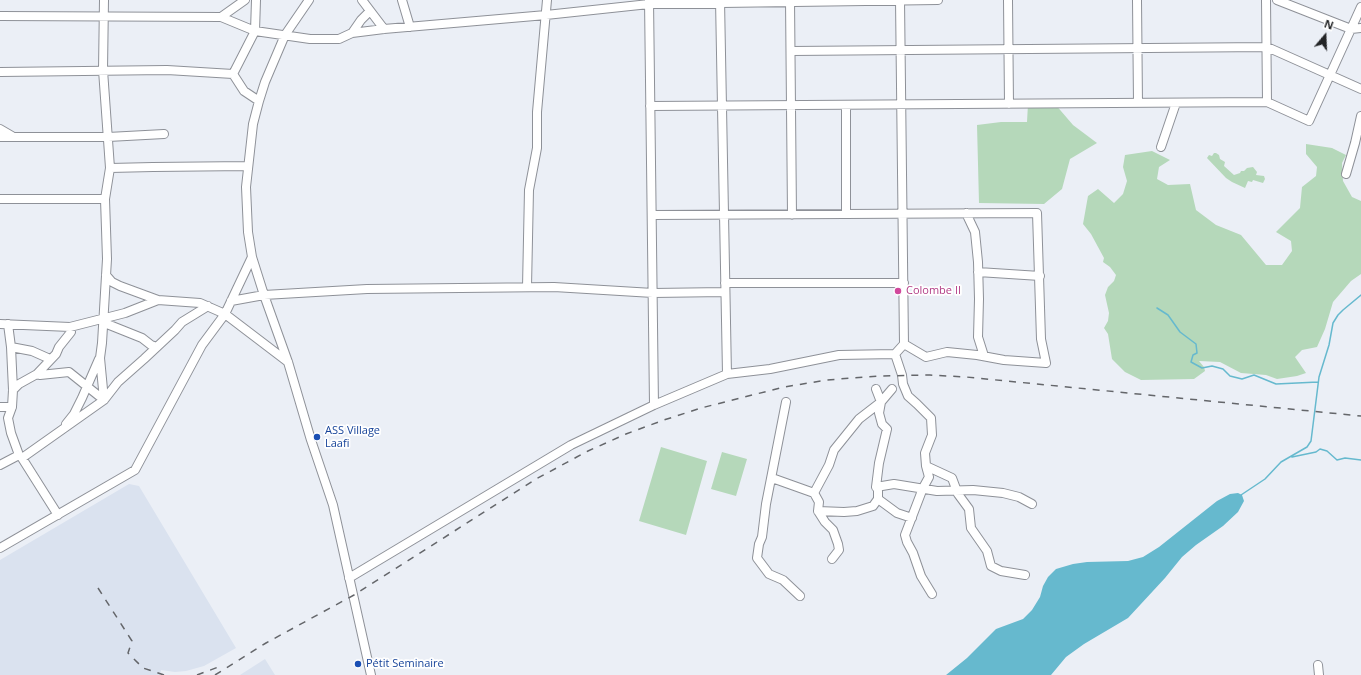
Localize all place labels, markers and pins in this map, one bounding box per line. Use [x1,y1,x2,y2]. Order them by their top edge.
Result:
place label: Colombe II [906,284,961,298]
marker: Colombe II [893,286,903,296]
place label: ASS Village Laafi [325,424,380,450]
marker: ASS Village Laafi [312,432,322,442]
place label: Pétit Seminaire [366,657,444,671]
marker: Pétit Seminaire [353,659,363,669]

